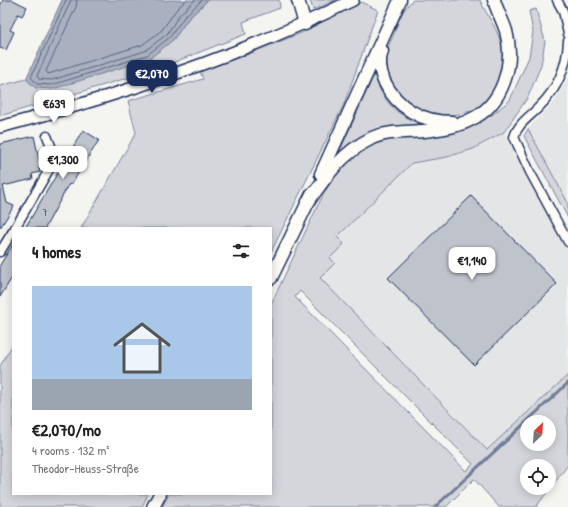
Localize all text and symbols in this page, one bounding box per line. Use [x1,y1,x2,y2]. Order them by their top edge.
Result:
pin: €2,070 [119,60,185,94]
text: €2,070 [135,64,169,82]
pin: €639 [30,90,78,124]
text: €639 [43,94,65,112]
pin: €1,300 [30,146,96,180]
text: €1,300 [47,150,79,168]
house number: 7 [43,206,48,219]
text: 4 homes [32,240,81,263]
icon: filters [230,240,252,262]
pin: €1,140 [439,247,505,281]
text: €1,140 [457,251,487,269]
icon: home [106,312,178,384]
north arrow [520,415,556,451]
map controls [520,415,556,495]
text: €2,070/mo [32,418,101,441]
text: 4 rooms · 132 m² [32,441,109,459]
text: Theodor-Heuss-Straße [32,459,139,477]
button: locate [520,459,556,495]

